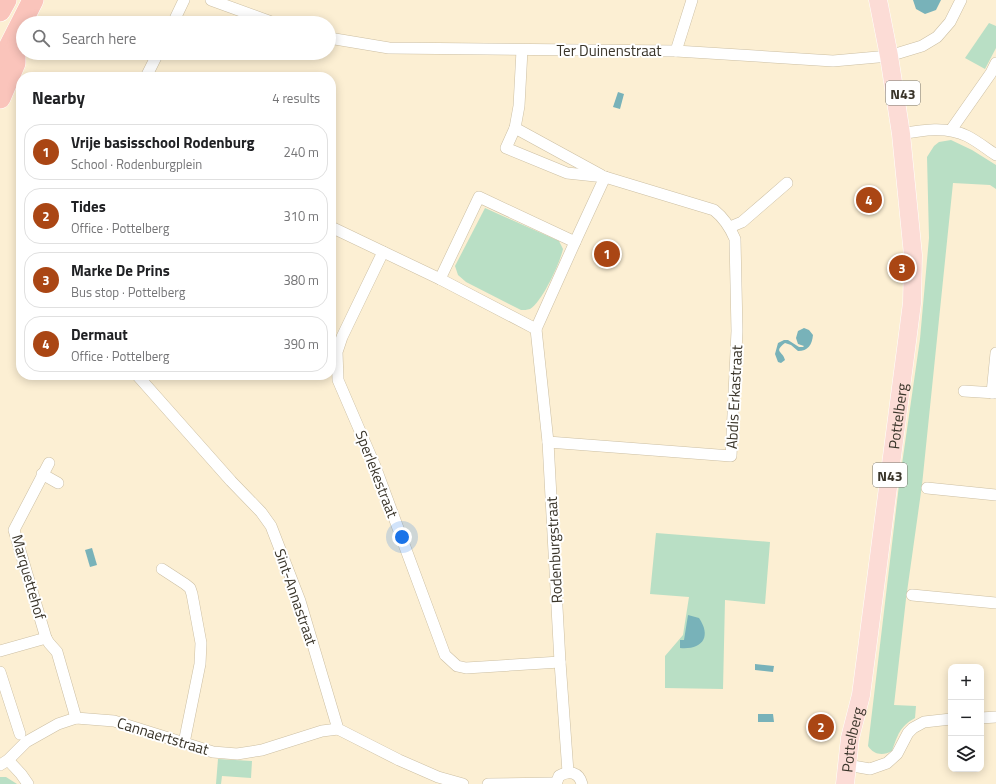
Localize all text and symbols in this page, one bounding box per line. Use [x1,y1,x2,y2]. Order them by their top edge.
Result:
search box [16,16,336,60]
icon: search [30,27,52,49]
text: Search here [62,27,136,50]
street label: Ter Duinenstraat [557,39,662,62]
road number: N43 [886,81,920,105]
text: Nearby [32,85,85,111]
text: 4 results [272,88,320,108]
text: Vrije basisschool Rodenburg [71,131,255,154]
text: 1 [42,142,50,162]
text: 240 m [283,142,319,162]
text: School · Rodenburgplein [71,154,202,174]
pin: 4 [856,185,882,215]
text: Tides [71,195,106,218]
text: 2 [42,206,50,226]
text: 310 m [283,206,319,226]
text: Office · Pottelberg [71,218,169,238]
pin: 1 [594,239,620,269]
pin: 3 [889,253,915,283]
text: Marke De Prins [71,259,170,282]
text: 3 [42,270,50,290]
text: 380 m [283,270,319,290]
text: Bus stop · Pottelberg [71,282,185,302]
text: Dermaut [71,323,128,346]
text: 4 [42,334,50,354]
text: 390 m [283,334,319,354]
street label: Abdis Erkastraat [720,344,748,450]
text: Office · Pottelberg [71,346,169,366]
street label: Pottelberg [882,381,913,451]
street label: Sperlekestraat [350,427,405,522]
road number: N43 [873,463,907,487]
street label: Rodenburgstraat [540,495,568,604]
your location [392,527,412,547]
street label: Marquettehof [6,532,52,622]
street label: Sint-Annastraat [269,545,324,649]
map controls [948,664,984,772]
button: + [948,664,984,700]
button: − [948,700,984,736]
street label: Pottelberg [835,704,869,774]
street label: Cannaertstraat [114,711,213,761]
pin: 2 [808,712,834,742]
button: layers [948,736,984,772]

